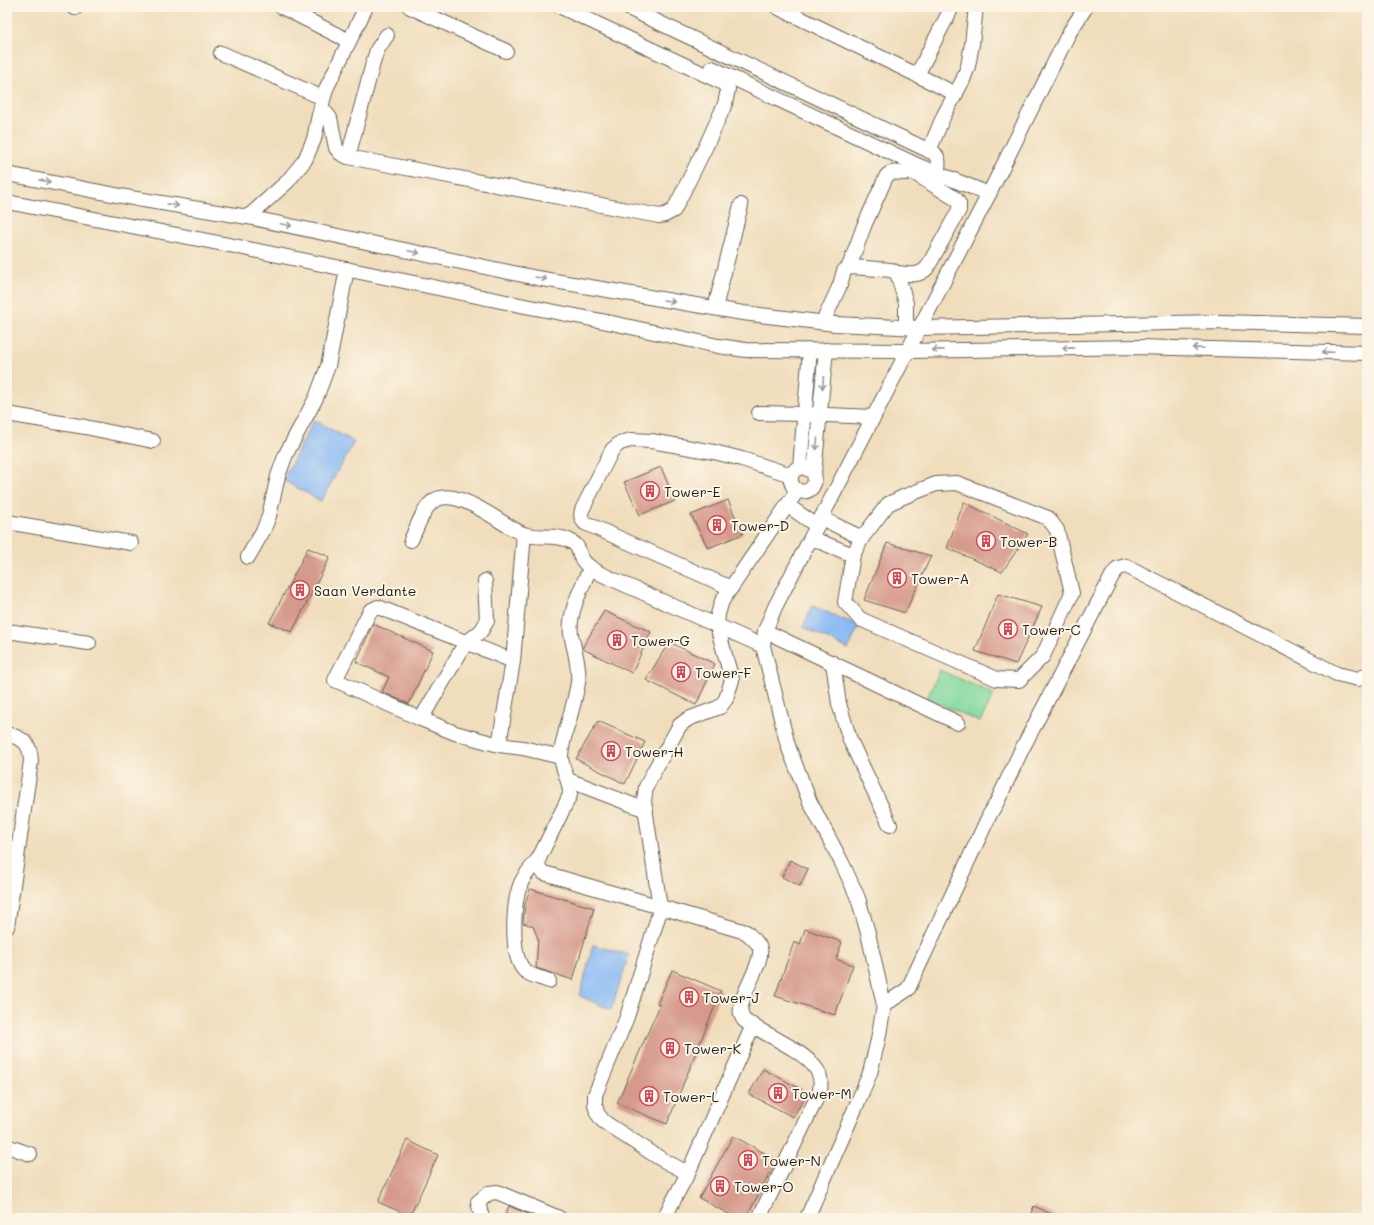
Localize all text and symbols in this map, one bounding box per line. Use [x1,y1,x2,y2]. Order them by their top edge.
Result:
one-way arrow [38,178,51,186]
one-way arrow [166,201,179,209]
one-way arrow [280,222,293,230]
one-way arrow [407,248,420,256]
one-way arrow [534,275,547,283]
one-way arrow [662,297,675,305]
one-way arrow [1062,344,1075,352]
one-way arrow [1192,345,1205,352]
one-way arrow [932,346,945,354]
one-way arrow [1322,348,1335,356]
one-way arrow [819,376,827,389]
one-way arrow [814,437,821,450]
building icon: Tower-E [639,480,661,502]
place label: Tower-E [664,482,721,501]
building icon: Tower-D [706,514,728,536]
place label: Tower-D [731,516,789,535]
building icon: Tower-B [975,530,997,552]
place label: Tower-B [1000,532,1057,551]
building icon: Tower-A [886,567,908,589]
place label: Tower-A [911,569,969,588]
building icon: Saan Verdante [289,579,311,601]
place label: Saan Verdante [314,581,416,600]
building icon: Tower-C [997,618,1019,640]
place label: Tower-C [1022,620,1081,639]
building icon: Tower-G [606,629,628,651]
place label: Tower-G [631,631,690,650]
building icon: Tower-F [670,661,692,683]
place label: Tower-F [695,663,752,682]
building icon: Tower-H [600,740,622,762]
place label: Tower-H [625,742,684,761]
building icon: Tower-J [678,986,700,1008]
place label: Tower-J [703,988,760,1007]
building icon: Tower-K [659,1037,681,1059]
place label: Tower-K [684,1039,742,1058]
building icon: Tower-M [767,1082,789,1104]
place label: Tower-M [792,1084,852,1103]
building icon: Tower-L [638,1085,660,1107]
place label: Tower-L [663,1087,720,1106]
building icon: Tower-N [737,1149,759,1171]
place label: Tower-N [762,1151,821,1170]
building icon: Tower-O [709,1175,731,1197]
place label: Tower-O [734,1177,794,1196]

